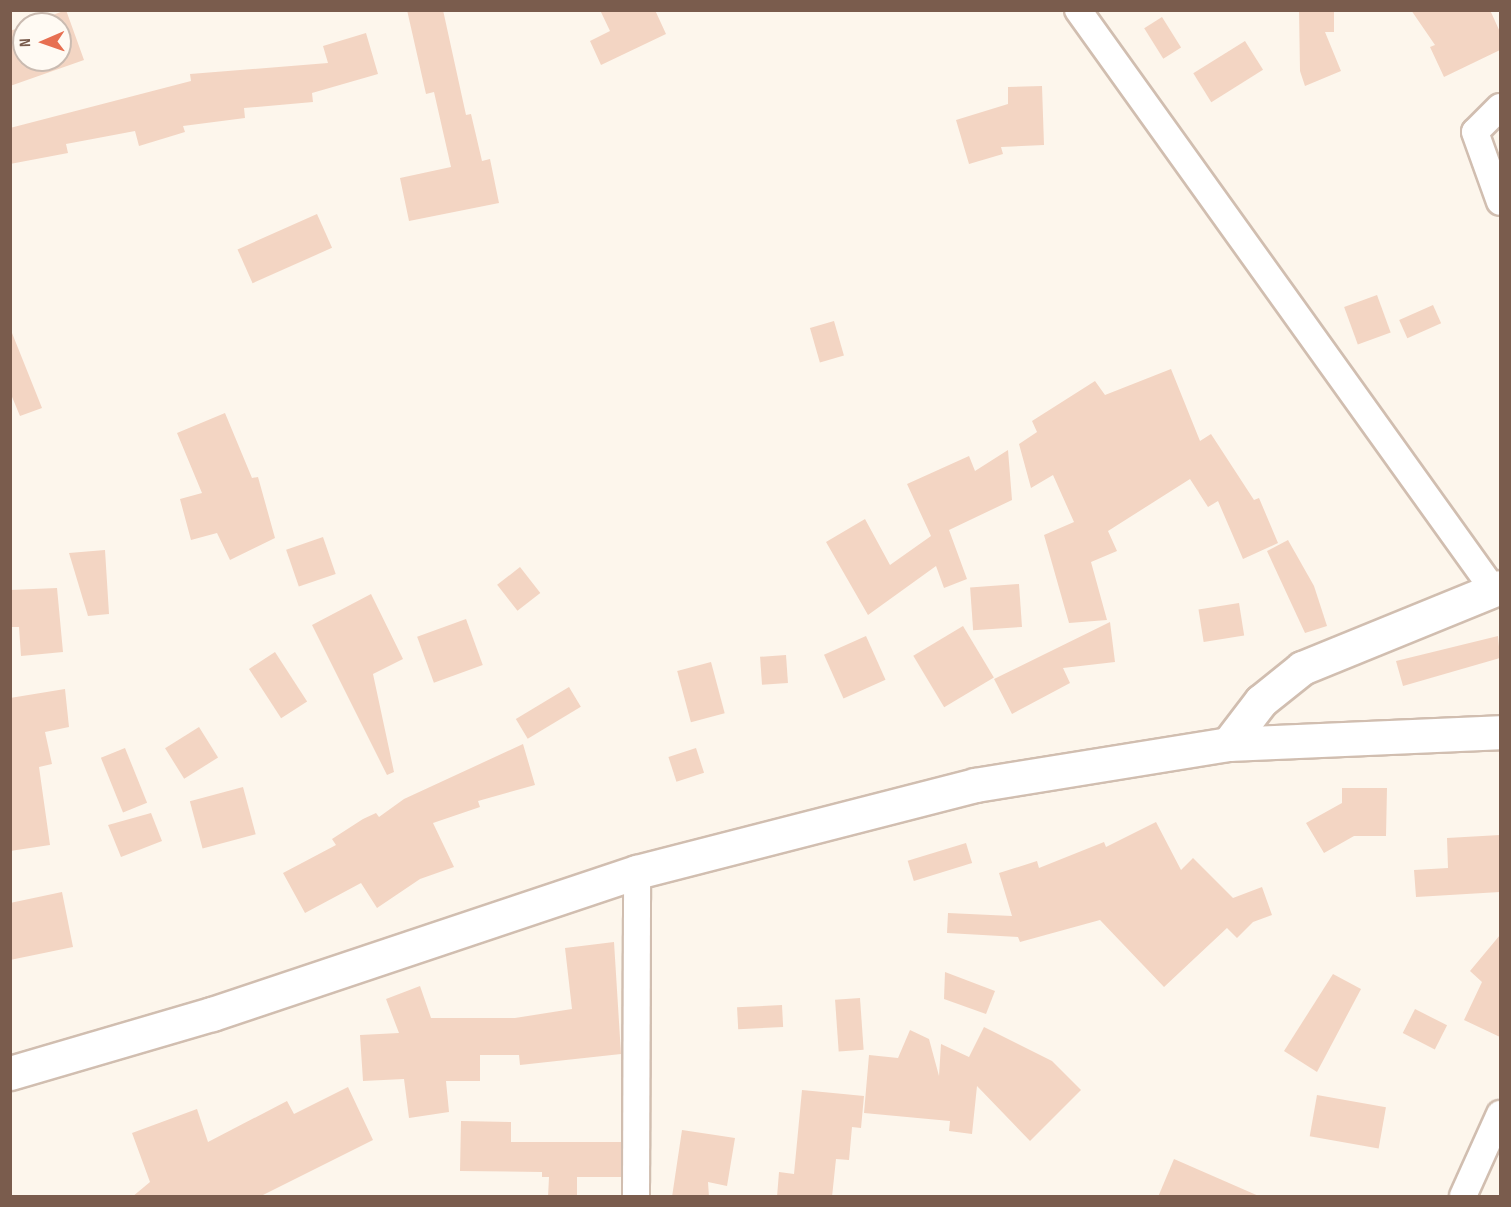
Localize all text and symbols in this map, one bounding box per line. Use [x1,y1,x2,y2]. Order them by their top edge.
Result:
north arrow [12,12,72,72]
text: N [16,38,35,47]

